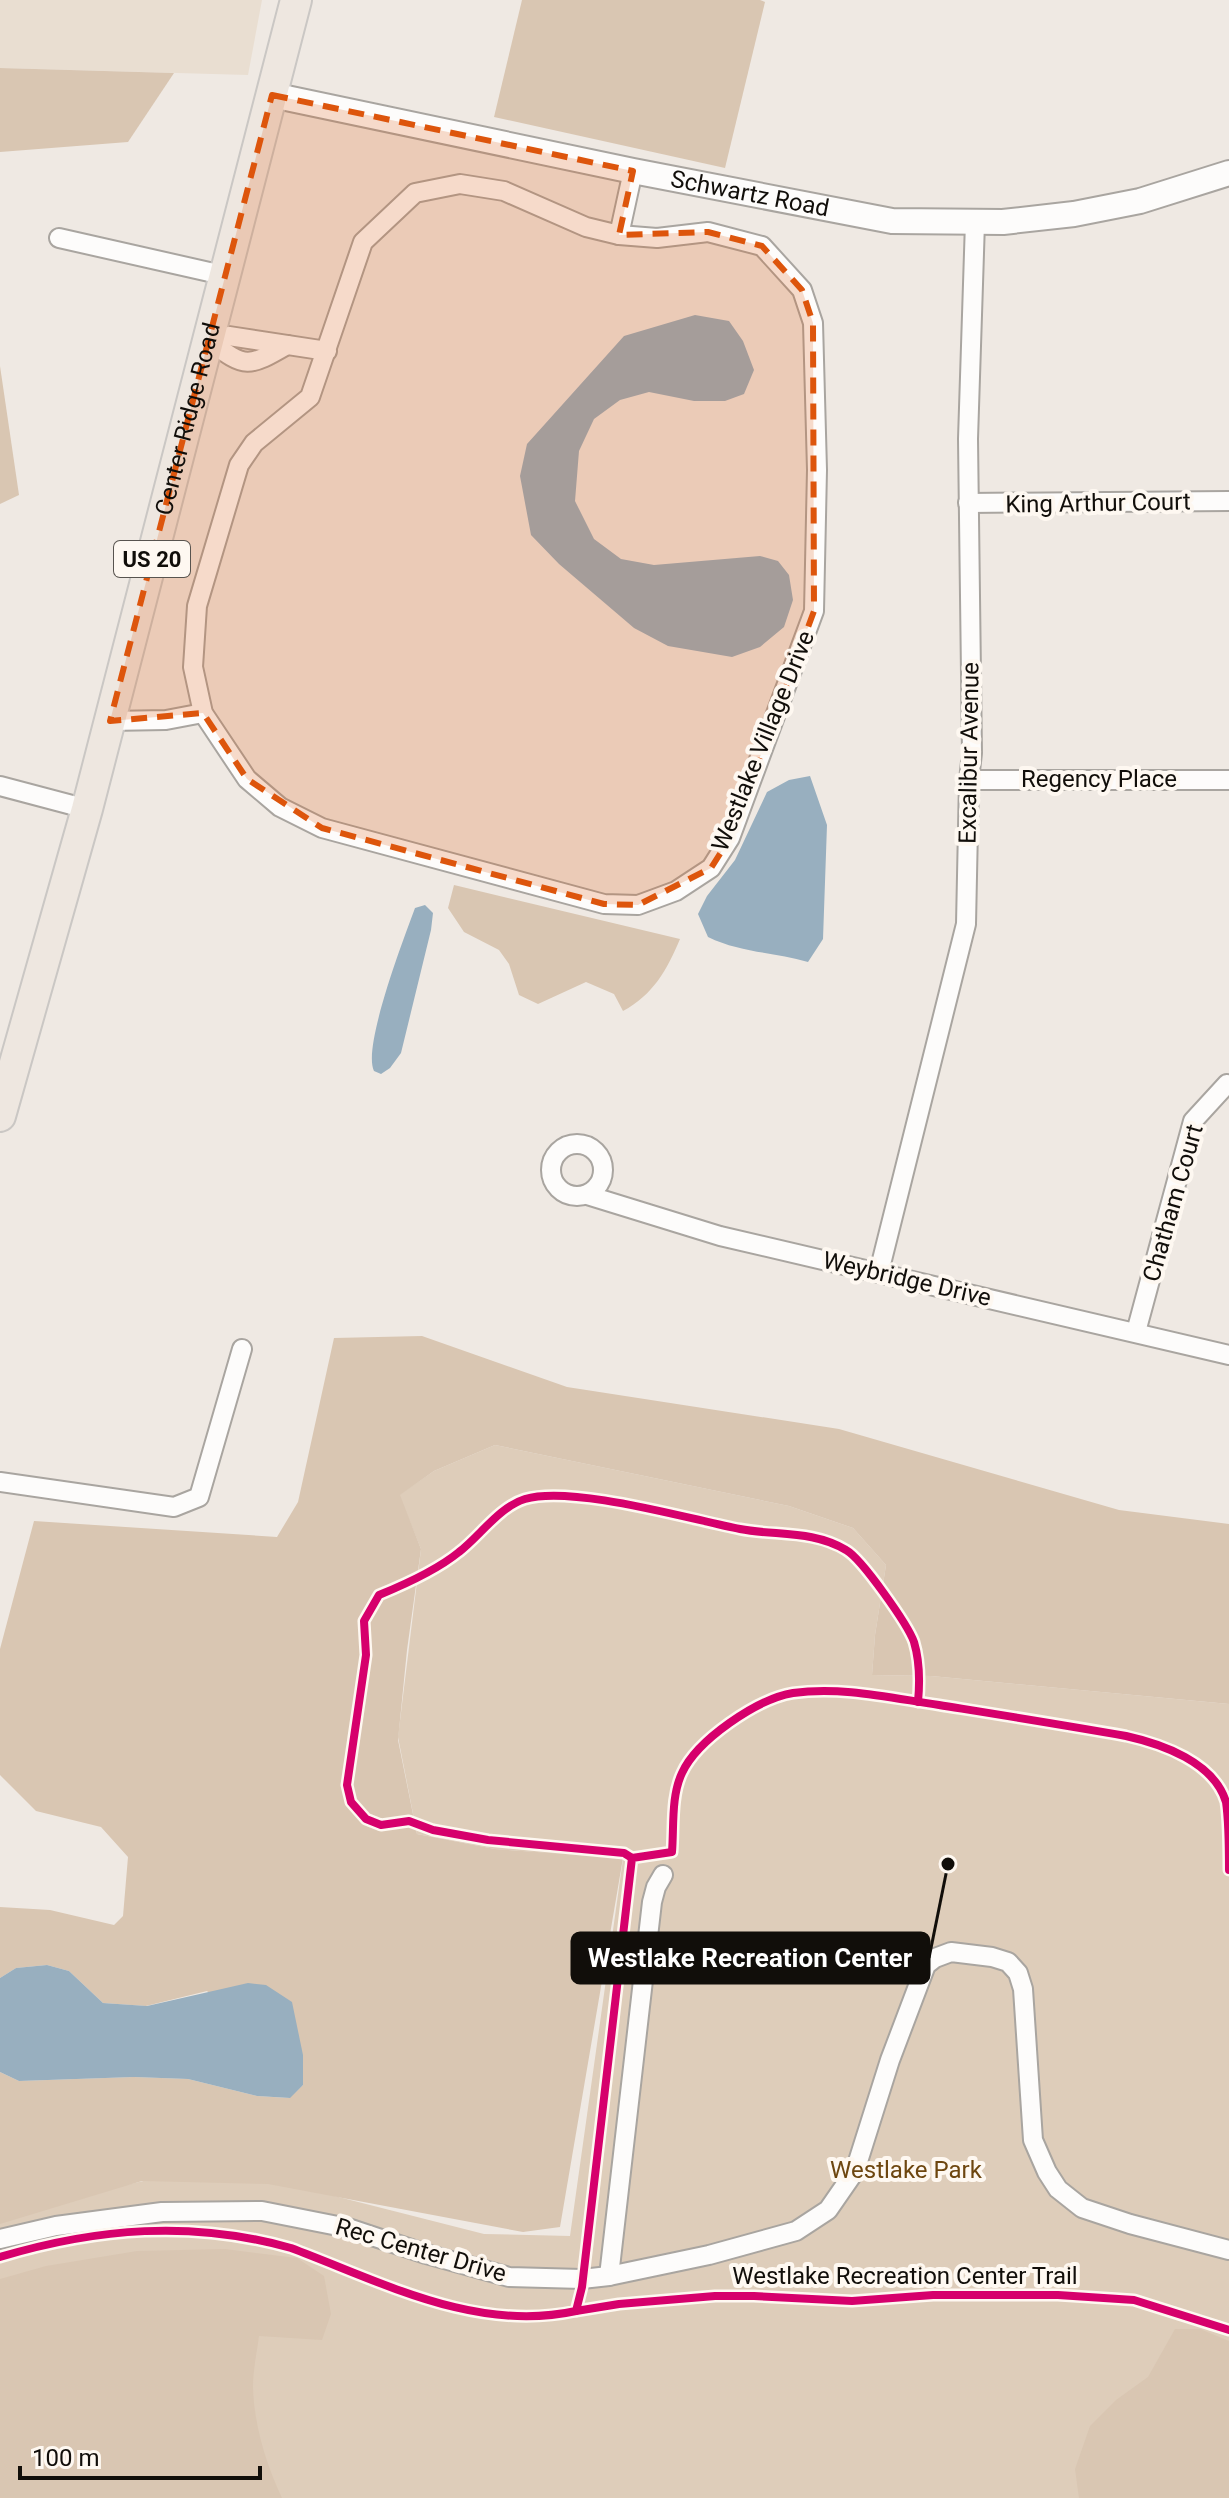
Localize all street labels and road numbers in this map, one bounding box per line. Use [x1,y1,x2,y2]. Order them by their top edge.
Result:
street label: Schwartz Road [668,165,831,223]
street label: Center Ridge Road [149,320,226,518]
street label: King Arthur Court [1005,487,1191,519]
road number: US 20 [114,541,190,577]
street label: Westlake Village Drive [706,627,820,855]
street label: Excalibur Avenue [953,662,985,844]
street label: Regency Place [1021,765,1177,793]
street label: Chatham Court [1137,1121,1209,1285]
street label: Weybridge Drive [820,1246,994,1312]
street label: Rec Center Drive [332,2212,510,2288]
street label: Westlake Recreation Center Trail [732,2262,1078,2290]

